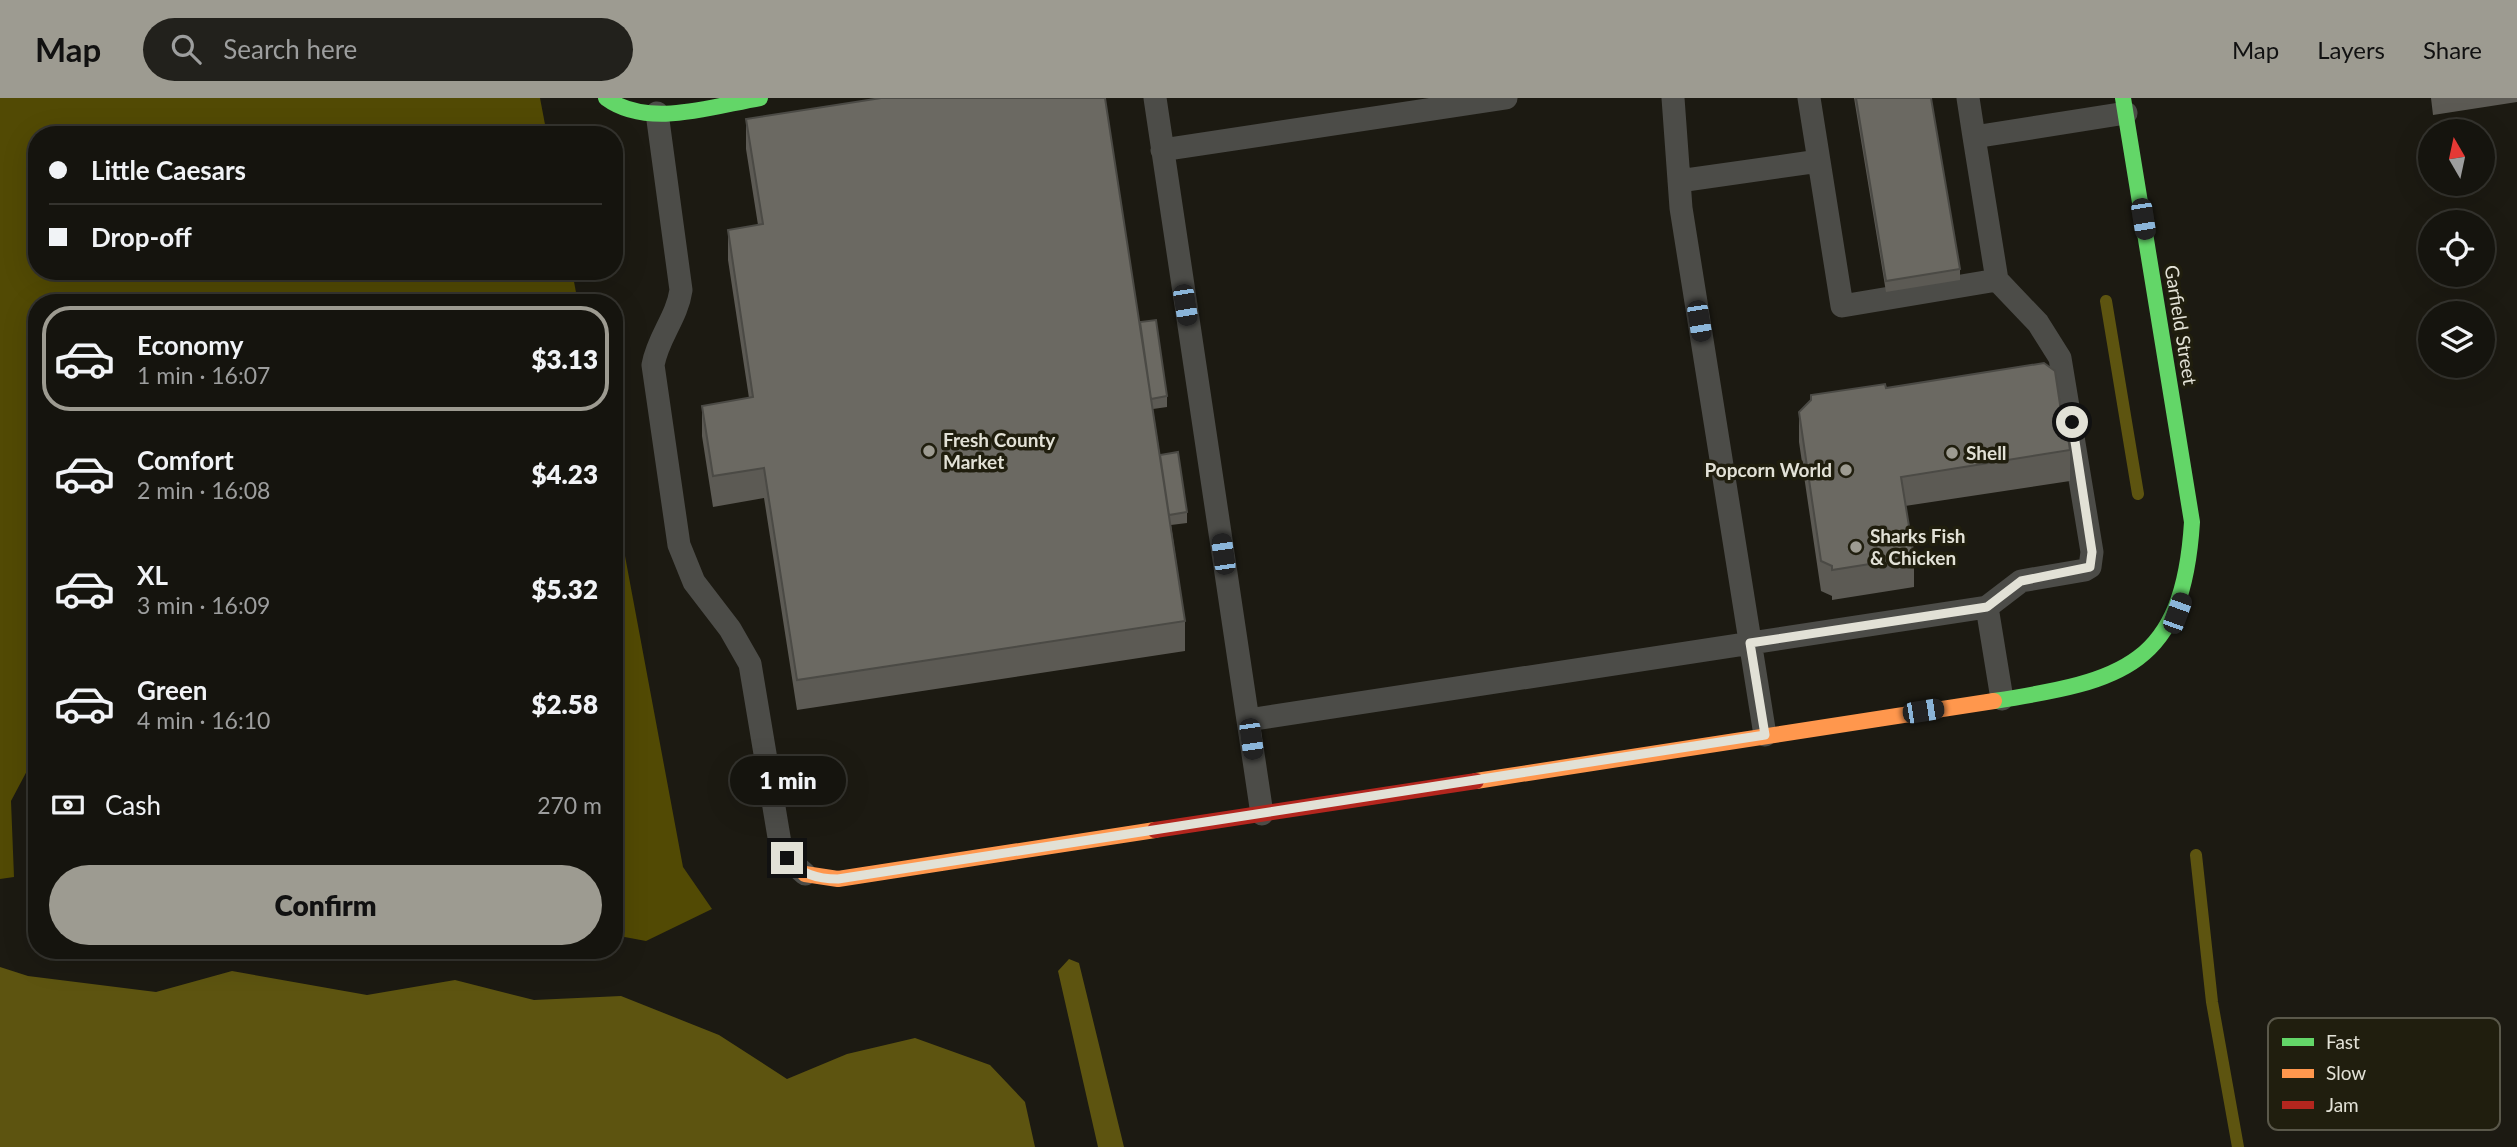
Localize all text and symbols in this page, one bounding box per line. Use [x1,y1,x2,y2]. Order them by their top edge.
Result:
search box [143,18,633,81]
text: Map [35,29,101,69]
icon: search [167,30,205,68]
text: Search here [223,33,357,65]
text: Map [2232,35,2279,64]
text: Layers [2317,35,2385,64]
text: Share [2423,35,2482,64]
north arrow [2418,119,2496,196]
map controls [2418,119,2495,378]
text: Little Caesars [91,154,246,186]
car [2130,197,2157,241]
button: locate [2418,210,2495,287]
text: Drop-off [91,221,192,253]
street label: Garfield Street [2161,263,2202,387]
car [1172,283,1199,327]
car [1686,299,1713,343]
button: layers [2418,301,2495,378]
icon: car [53,327,116,390]
text: Economy [137,329,243,361]
text: $3.13 [531,343,598,375]
text: 1 min · 16:07 [137,361,270,389]
route start [2056,406,2088,438]
place label: Fresh County Market [943,428,1056,473]
place label: Shell [1966,441,2007,464]
icon: car [53,442,116,505]
marker: Fresh County Market [921,443,937,459]
text: Comfort [137,444,234,476]
marker: Shell [1944,445,1960,461]
text: $4.23 [531,458,598,490]
place label: Popcorn World [1704,458,1832,481]
marker: Popcorn World [1838,462,1854,478]
text: 2 min · 16:08 [137,476,270,504]
place label: Sharks Fish & Chicken [1870,524,1966,569]
car [1210,532,1237,576]
marker: Sharks Fish & Chicken [1848,539,1864,555]
icon: car [53,557,116,620]
text: XL [137,559,168,591]
text: $5.32 [531,573,598,605]
car [2160,590,2195,636]
text: 3 min · 16:09 [137,591,270,619]
icon: car [53,672,116,735]
text: Green [137,674,207,706]
text: $2.58 [531,688,598,720]
car [1901,697,1946,725]
text: 4 min · 16:10 [137,706,270,734]
car [1238,717,1265,761]
callout: 1 min [729,756,845,806]
text: 1 min [759,766,817,794]
icon: cash [49,786,87,824]
text: Cash [105,789,161,821]
text: 270 m [537,791,602,819]
route end [771,842,803,874]
button: Confirm [49,865,602,945]
legend [2268,1018,2500,1130]
text: Fast [2326,1030,2360,1053]
text: Slow [2326,1061,2366,1084]
text: Jam [2326,1093,2359,1116]

